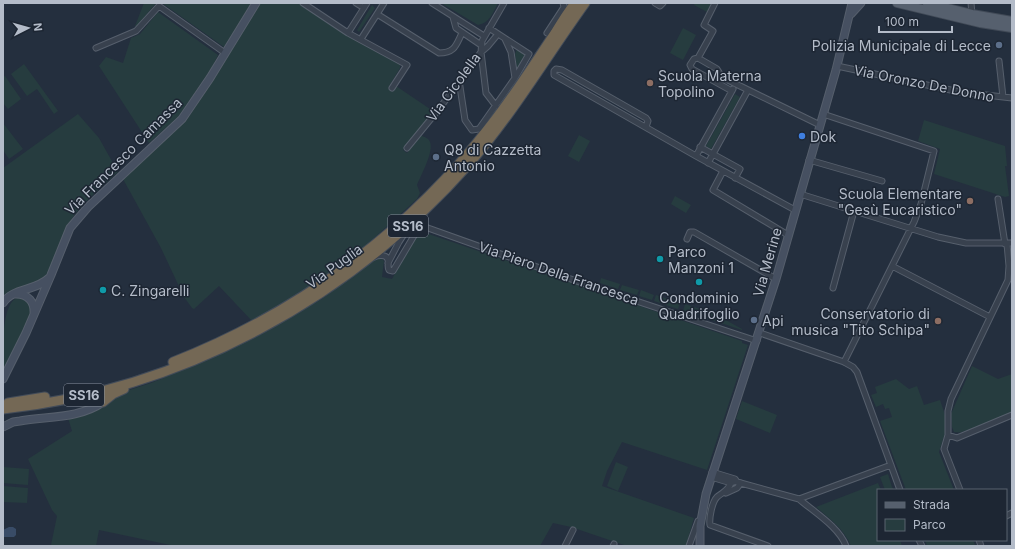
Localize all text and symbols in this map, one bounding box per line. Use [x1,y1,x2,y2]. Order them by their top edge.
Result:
north arrow [8,8,48,48]
scale bar [879,8,952,34]
text: 100 m [885,14,919,29]
text: N [31,22,45,32]
place label: Polizia Municipale di Lecce [812,37,991,54]
marker: Polizia Municipale di Lecce [994,40,1004,50]
street label: Via Cicolella [422,49,484,125]
street label: Via Oronzo De Donno [852,61,996,105]
place label: Scuola Materna Topolino [658,67,762,100]
marker: Scuola Materna Topolino [645,78,655,88]
street label: Via Francesco Camassa [61,94,185,218]
place label: Dok [810,128,836,145]
marker: Dok [797,131,807,141]
place label: Q8 di Cazzetta Antonio [444,141,541,174]
marker: Q8 di Cazzetta Antonio [431,152,441,162]
place label: Scuola Elementare "Gesù Eucaristico" [838,185,962,218]
marker: Scuola Elementare "Gesù Eucaristico" [965,196,975,206]
road number: SS16 [388,215,428,237]
street label: Via Merine [749,226,785,298]
street label: Via Piero Della Francesca [477,238,641,308]
street label: Via Puglia [303,240,365,292]
place label: Parco Manzoni 1 [668,243,734,276]
marker: Parco Manzoni 1 [655,254,665,264]
marker: Condominio Quadrifoglio [694,277,704,287]
place label: C. Zingarelli [111,282,189,299]
marker: C. Zingarelli [98,285,108,295]
place label: Condominio Quadrifoglio [658,289,740,322]
place label: Conservatorio di musica "Tito Schipa" [791,305,930,338]
place label: Api [762,312,784,329]
marker: Api [749,315,759,325]
marker: Conservatorio di musica "Tito Schipa" [933,316,943,326]
road number: SS16 [64,384,104,406]
legend [877,489,1007,541]
text: Strada [913,497,950,512]
text: Parco [913,517,946,532]

